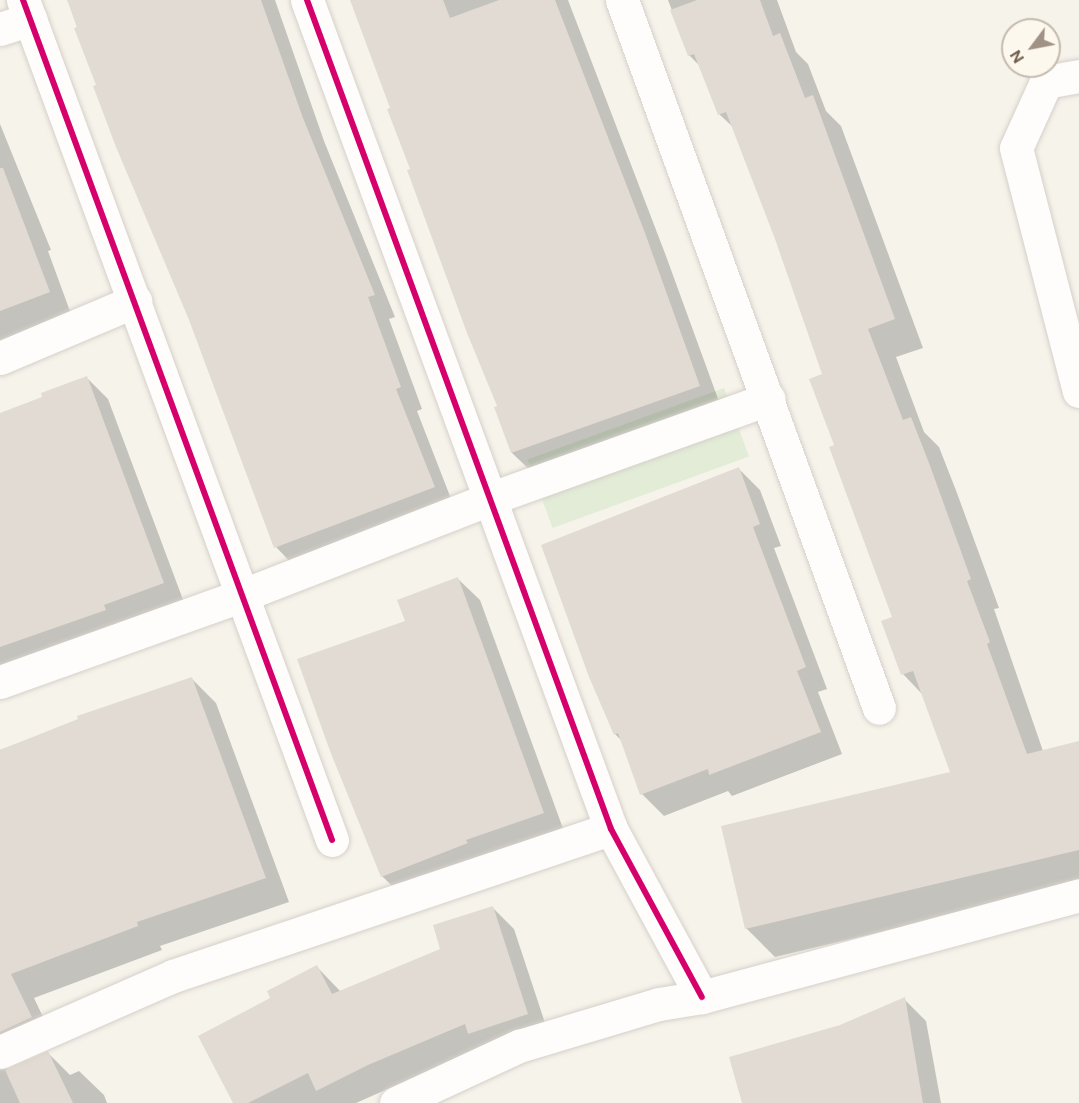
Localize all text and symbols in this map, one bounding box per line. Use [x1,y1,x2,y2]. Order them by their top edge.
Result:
north arrow [1001,18,1061,78]
text: N [1005,46,1029,67]

